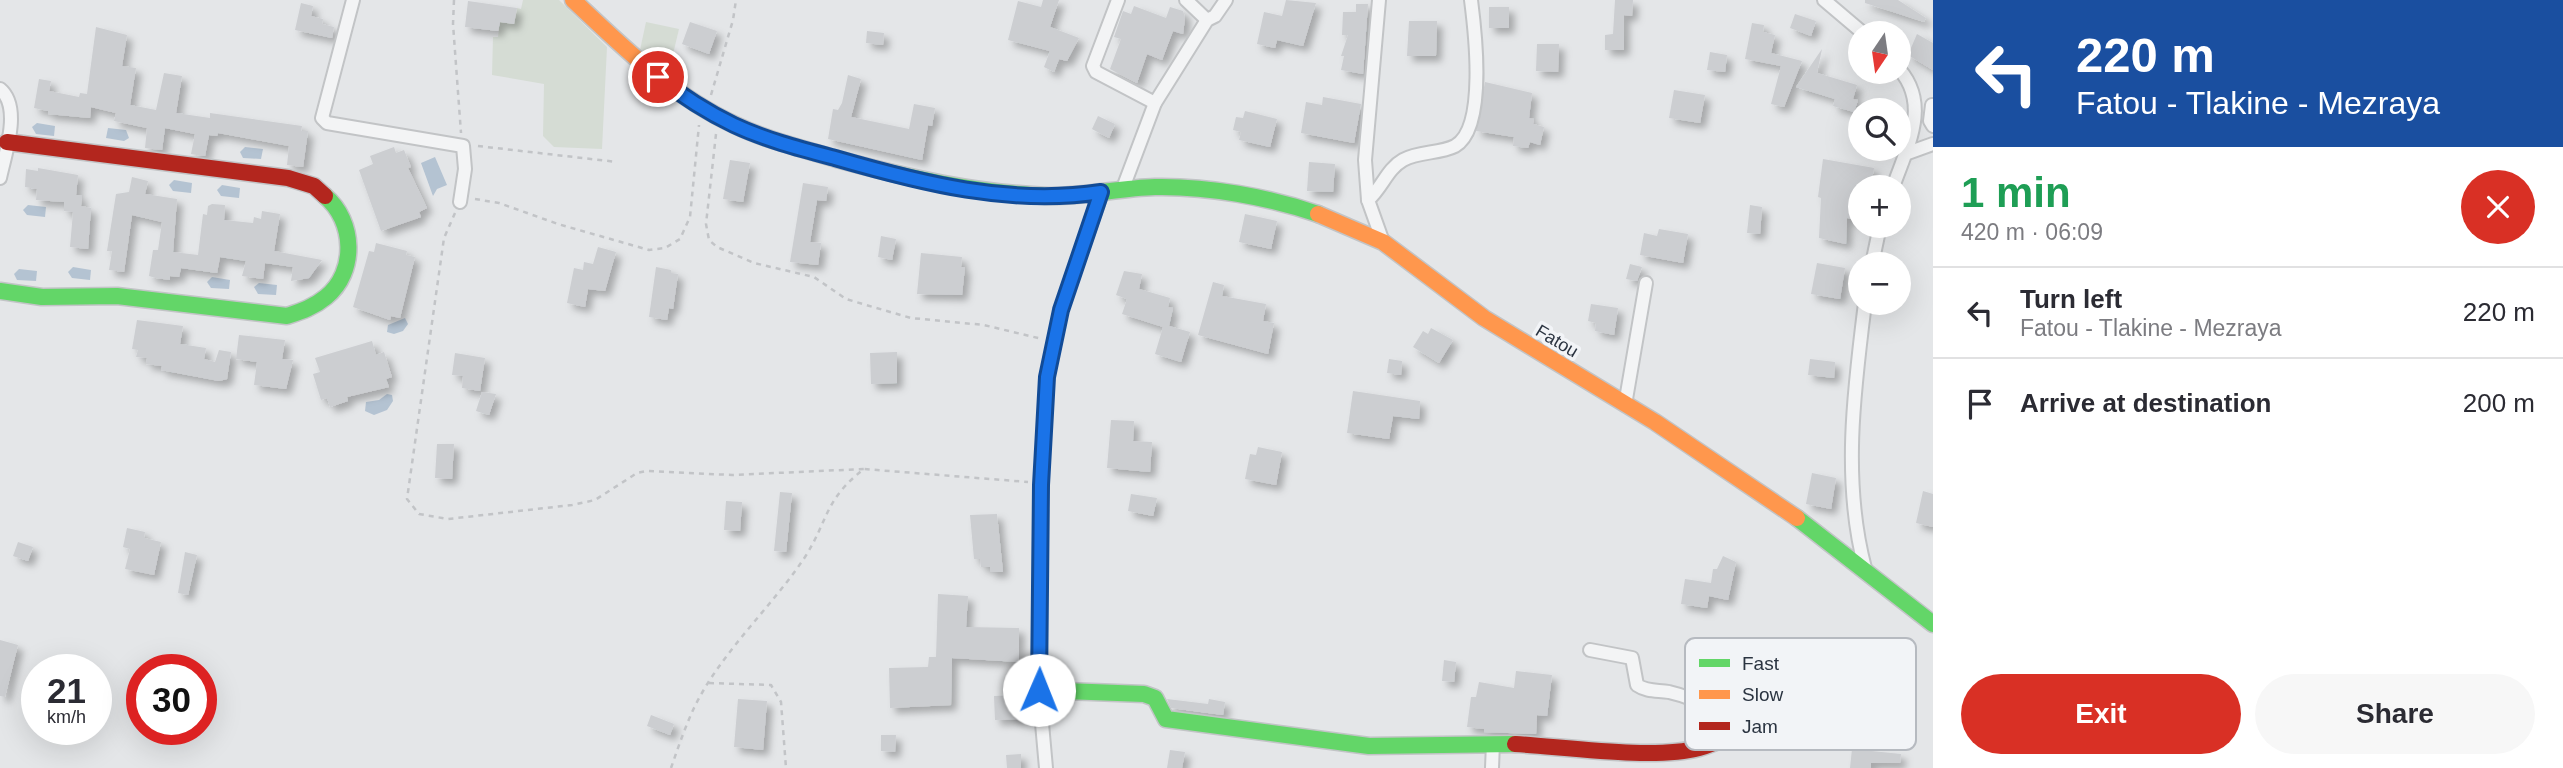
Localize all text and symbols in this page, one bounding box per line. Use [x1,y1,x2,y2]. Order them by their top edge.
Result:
north arrow [1848,21,1911,84]
map controls [1848,21,1911,315]
icon: left [1961,28,2052,119]
text: 220 m [2076,28,2215,82]
pin [628,47,688,107]
icon: arrive [639,58,677,96]
text: Fatou - Tlakine - Mezraya [2076,85,2440,121]
button: search [1848,98,1911,161]
text: 1 min [1961,169,2071,216]
button: close [2461,170,2535,244]
button: + [1848,175,1911,238]
text: 420 m · 06:09 [1961,219,2103,245]
button: − [1848,252,1911,315]
text: Turn left [2020,284,2122,314]
icon: left [1961,294,1999,332]
text: 220 m [2463,297,2535,327]
text: Fatou - Tlakine - Mezraya [2020,315,2282,341]
street label: Fatou [1532,321,1582,361]
icon: arrive [1961,385,1999,423]
text: Arrive at destination [2020,388,2271,418]
text: 200 m [2463,388,2535,418]
legend [1685,638,1916,750]
position arrow [1002,653,1076,727]
text: Fast [1742,653,1780,674]
speed limit sign: 30 [126,654,217,745]
text: 21 [47,671,86,710]
button: Exit [1961,674,2241,754]
button: Share [2255,674,2535,754]
text: Slow [1742,684,1783,705]
text: km/h [47,707,86,727]
text: Jam [1742,716,1778,737]

